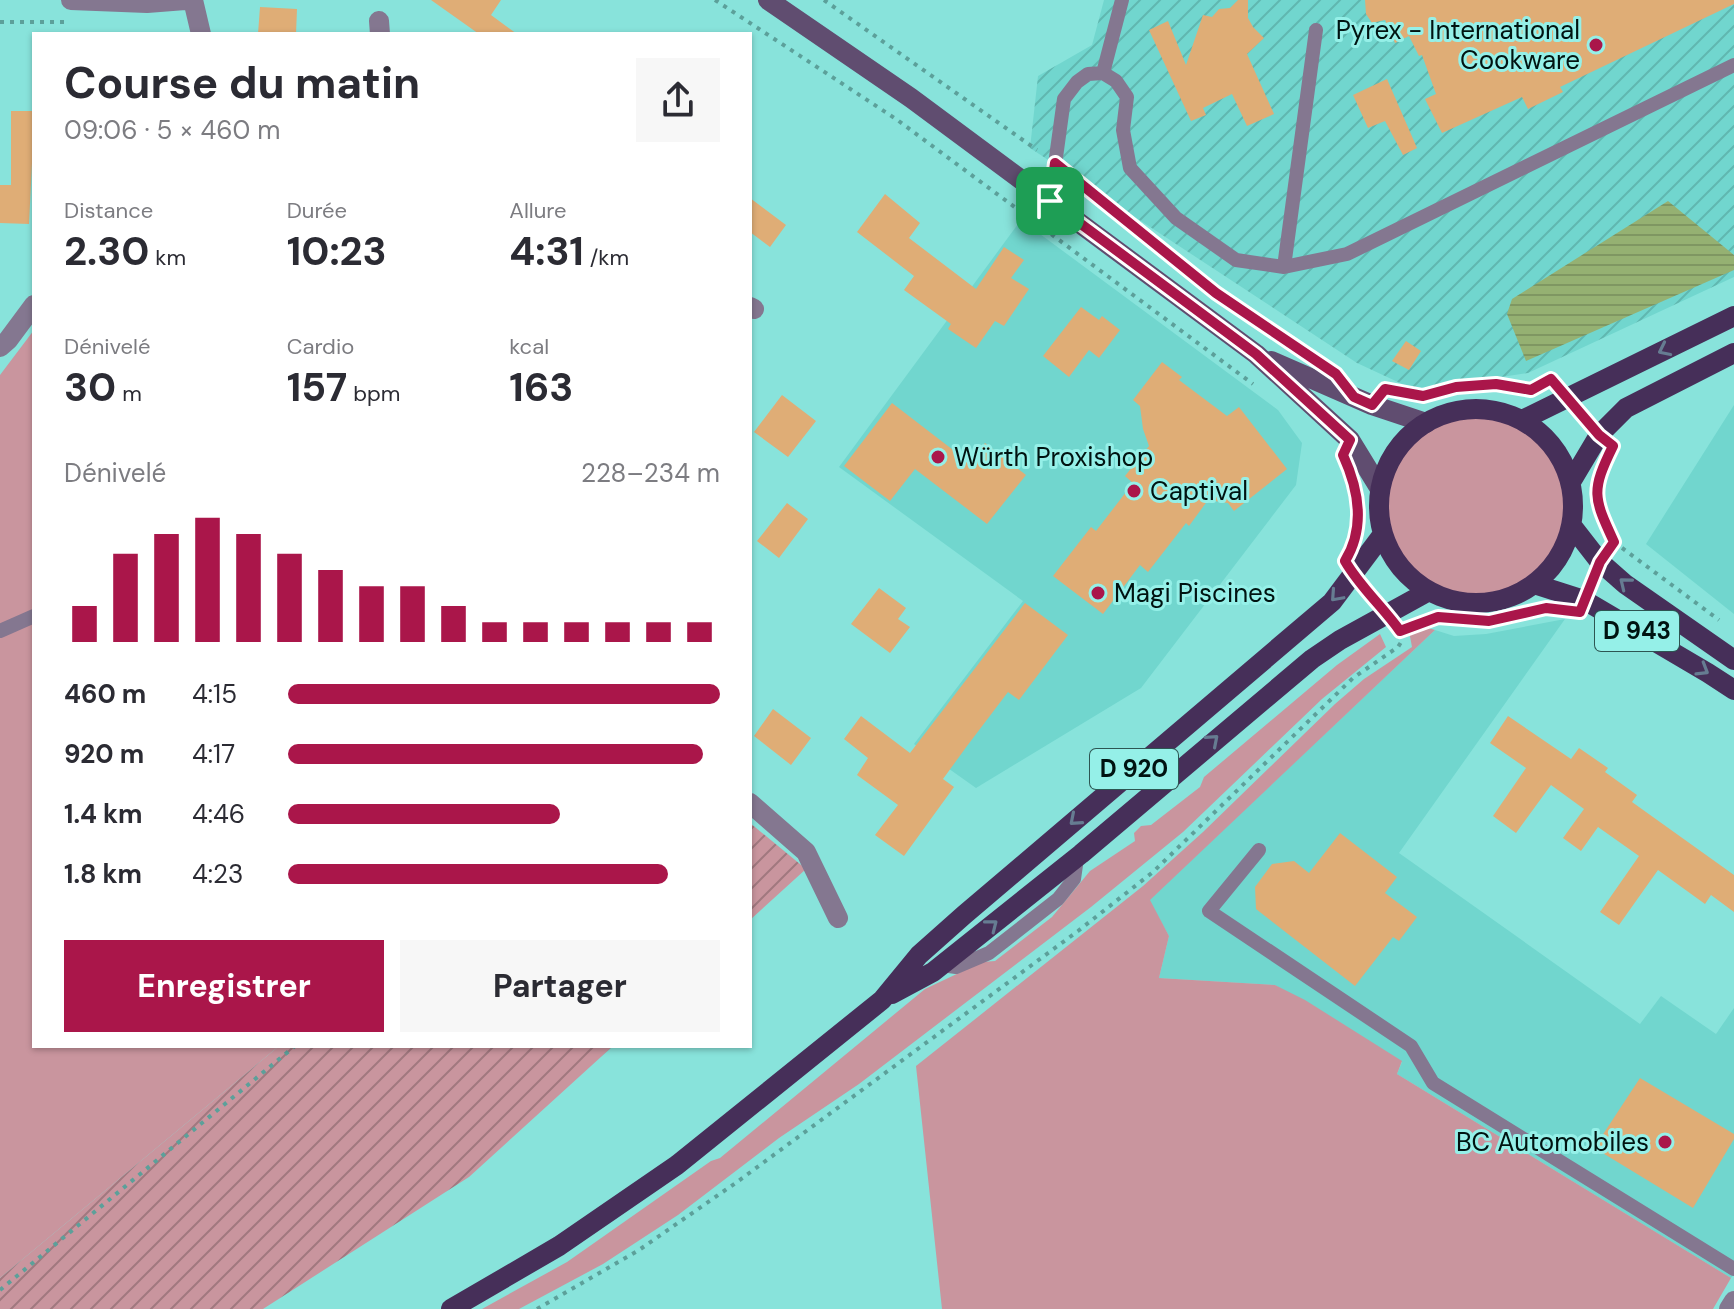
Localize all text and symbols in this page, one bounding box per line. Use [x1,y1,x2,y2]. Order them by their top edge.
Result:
place label: Pyrex - International Cookware [1336,13,1580,77]
marker: Pyrex - International Cookware [1587,36,1605,54]
text: Course du matin [64,54,420,112]
button: share [636,58,720,142]
text: 09:06 · 5 × 460 m [64,113,280,147]
pin [1016,167,1084,235]
icon: arrive [1028,179,1072,223]
text: Distance [64,196,153,225]
text: Durée [287,196,347,225]
text: Allure [509,196,567,225]
text: 2.30 [64,225,149,277]
text: 10:23 [287,225,387,277]
text: 4:31 [509,225,584,277]
text: km [149,243,186,272]
text: /km [584,243,629,272]
text: Dénivelé [64,332,150,361]
text: Cardio [287,332,354,361]
text: kcal [509,332,549,361]
one-way arrow [1657,340,1672,356]
text: 30 [64,361,116,413]
text: 157 [287,361,347,413]
text: 163 [509,361,573,413]
text: m [116,379,142,408]
text: bpm [347,379,400,408]
place label: Würth Proxishop [954,440,1153,474]
marker: Würth Proxishop [929,448,947,466]
text: Dénivelé [64,456,166,490]
text: 228–234 m [581,456,720,490]
place label: Captival [1150,474,1248,508]
marker: Captival [1125,482,1143,500]
place label: Magi Piscines [1114,576,1276,610]
one-way arrow [1619,578,1634,593]
marker: Magi Piscines [1089,584,1107,602]
one-way arrow [1330,587,1345,601]
road number: D 943 [1595,611,1679,651]
one-way arrow [1694,660,1708,675]
text: 460 m [64,677,146,711]
text: 4:15 [192,677,237,711]
one-way arrow [1204,736,1219,750]
text: 920 m [64,737,144,771]
text: 4:17 [192,737,235,771]
road number: D 920 [1090,749,1178,789]
text: 1.4 km [64,797,143,831]
text: 4:46 [192,797,245,831]
one-way arrow [1070,811,1085,825]
text: 1.8 km [64,857,142,891]
text: 4:23 [192,857,243,891]
one-way arrow [983,920,997,935]
button: Enregistrer [64,940,384,1032]
button: Partager [400,940,720,1032]
place label: BC Automobiles [1456,1125,1649,1159]
marker: BC Automobiles [1656,1133,1674,1151]

